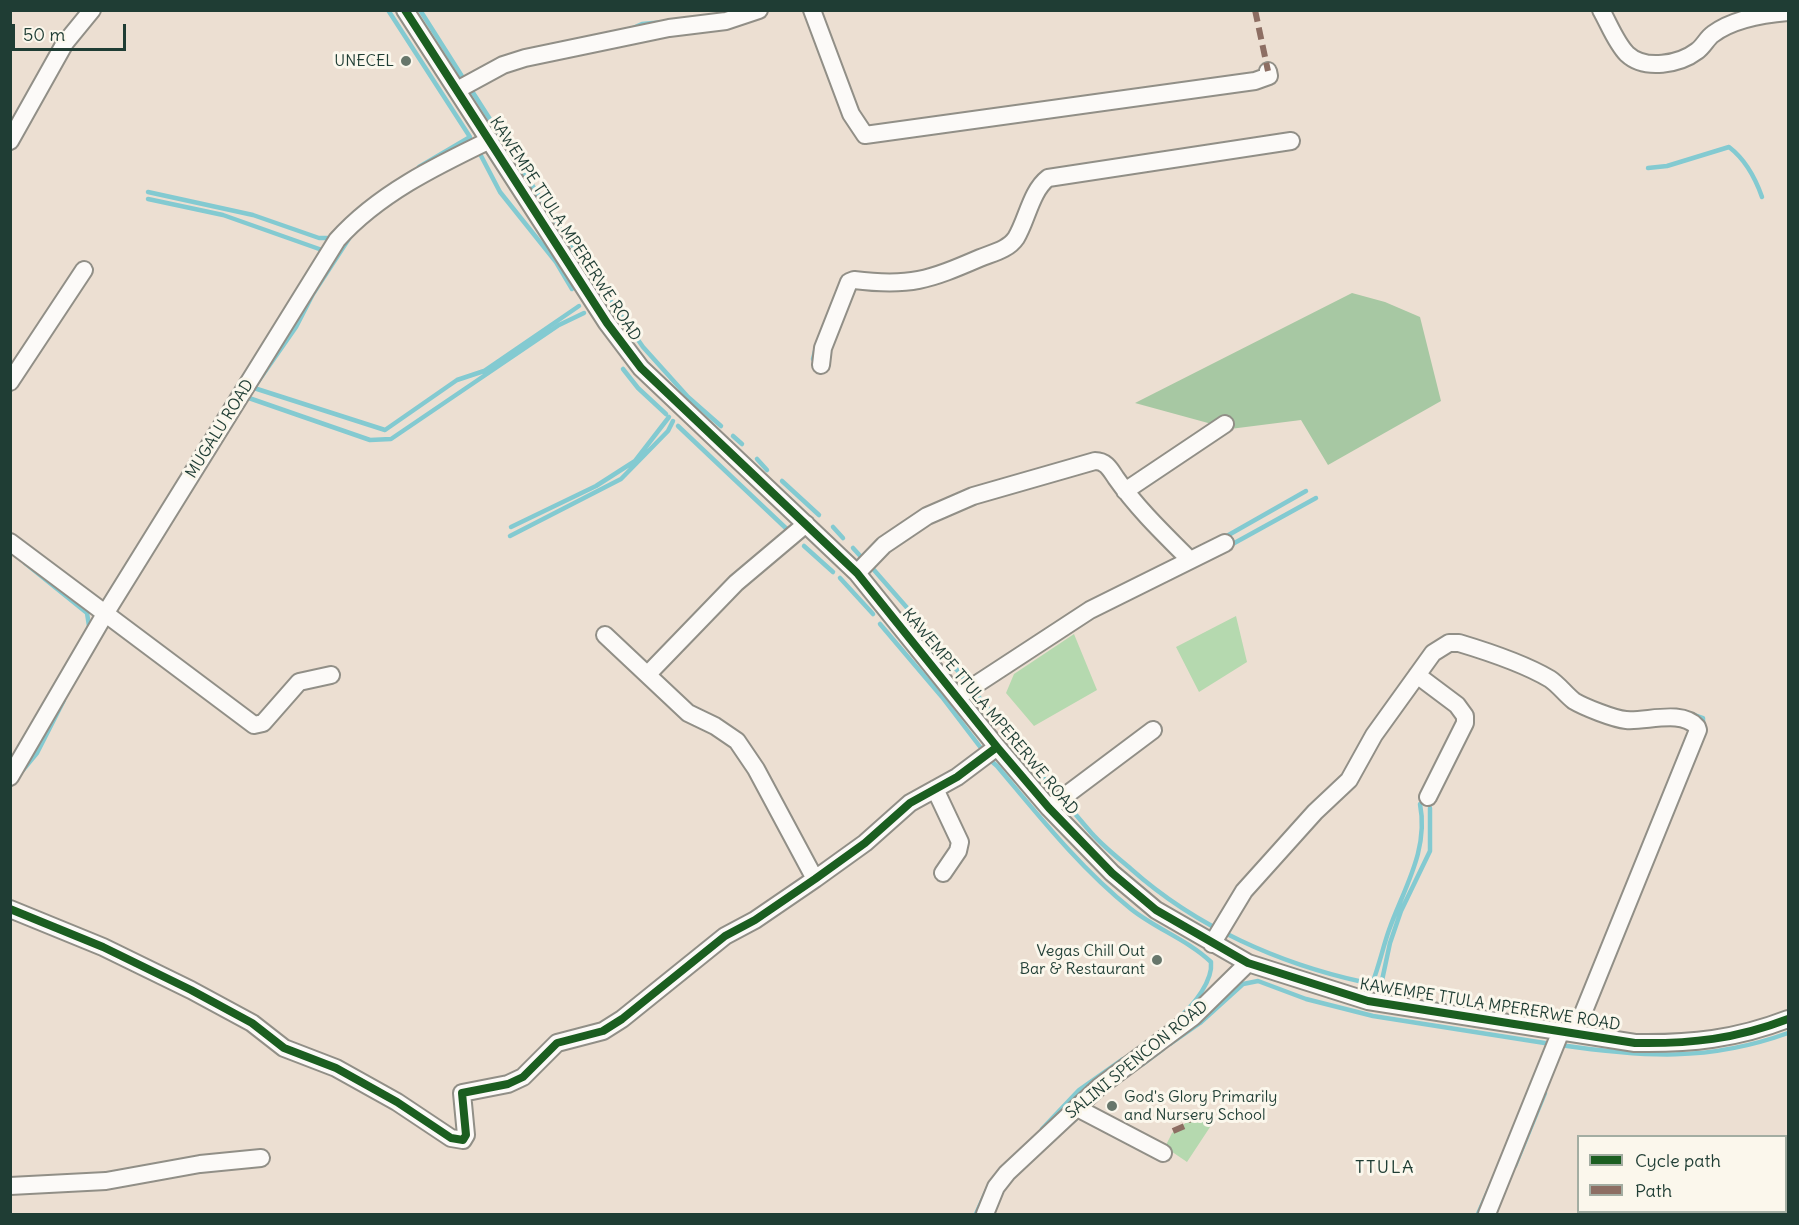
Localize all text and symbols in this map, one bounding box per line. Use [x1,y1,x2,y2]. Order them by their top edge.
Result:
scale bar [15,12,129,50]
text: 50 m [23,23,65,46]
place label: UNECEL [334,51,394,71]
marker: UNECEL [399,54,413,68]
street label: KAWEMPE TTULA MPERERWE ROAD [485,113,645,345]
street label: MUGALU ROAD [182,376,258,482]
street label: KAWEMPE TTULA MPERERWE ROAD [898,605,1082,819]
place label: Vegas Chill Out Bar & Restaurant [1019,941,1145,979]
marker: Vegas Chill Out Bar & Restaurant [1150,953,1164,967]
street label: KAWEMPE TTULA MPERERWE ROAD [1358,975,1622,1035]
street label: SALINI SPENCON ROAD [1062,997,1212,1123]
place label: God's Glory Primarily and Nursery School [1124,1087,1277,1125]
marker: God's Glory Primarily and Nursery School [1105,1099,1119,1113]
legend [1577,1135,1787,1213]
text: Cycle path [1635,1149,1721,1172]
district label: TTULA [1355,1157,1415,1179]
text: Path [1635,1179,1672,1202]

